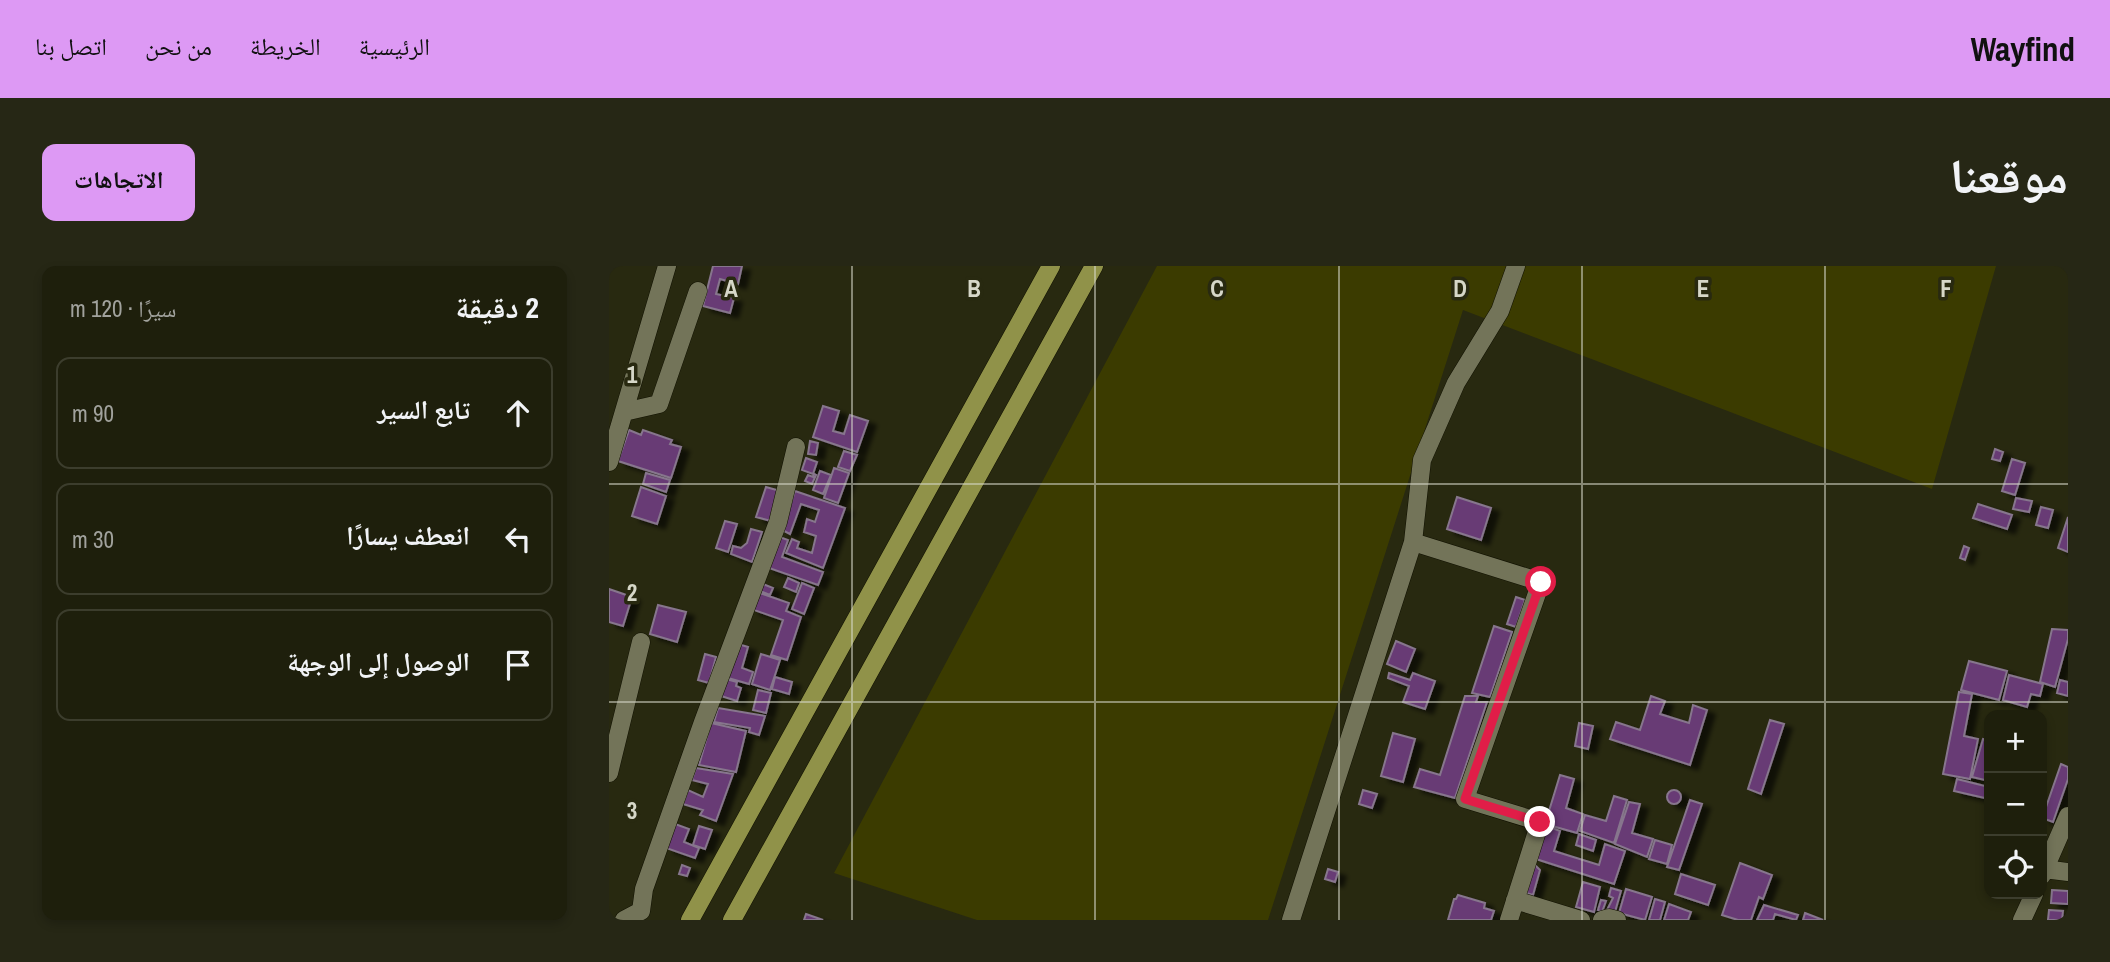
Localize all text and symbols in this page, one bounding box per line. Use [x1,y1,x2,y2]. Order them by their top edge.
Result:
text: Wayfind [1971,27,2075,71]
text: اتصل بنا [35,30,107,62]
text: من نحن [145,30,212,62]
text: الخريطة [250,30,321,62]
text: الرئيسية [359,30,430,62]
text: موقعنا [1950,142,2068,208]
button: الاتجاهات [42,144,195,221]
text: A [724,273,738,304]
text: B [967,273,981,304]
text: C [1210,273,1224,304]
text: D [1453,273,1467,304]
text: E [1697,273,1709,304]
text: F [1940,273,1952,304]
text: 2 دقيقة [455,287,539,327]
text: سيرًا · 120 m [70,293,176,324]
text: 1 [627,359,638,390]
text: تابع السير [377,392,470,427]
icon: ahead [499,394,537,432]
text: 90 m [72,398,114,429]
text: انعطف يسارًا [346,518,470,553]
icon: left [499,520,537,558]
text: 30 m [72,524,114,555]
route start [1525,566,1556,597]
text: 2 [627,577,637,608]
text: الوصول إلى الوجهة [287,644,470,679]
icon: arrive [499,646,537,684]
map controls [1984,710,2047,899]
button: + [1984,710,2047,773]
button: − [1984,773,2047,836]
text: 3 [627,795,637,826]
route end [1524,806,1555,837]
button: locate [1984,836,2047,899]

